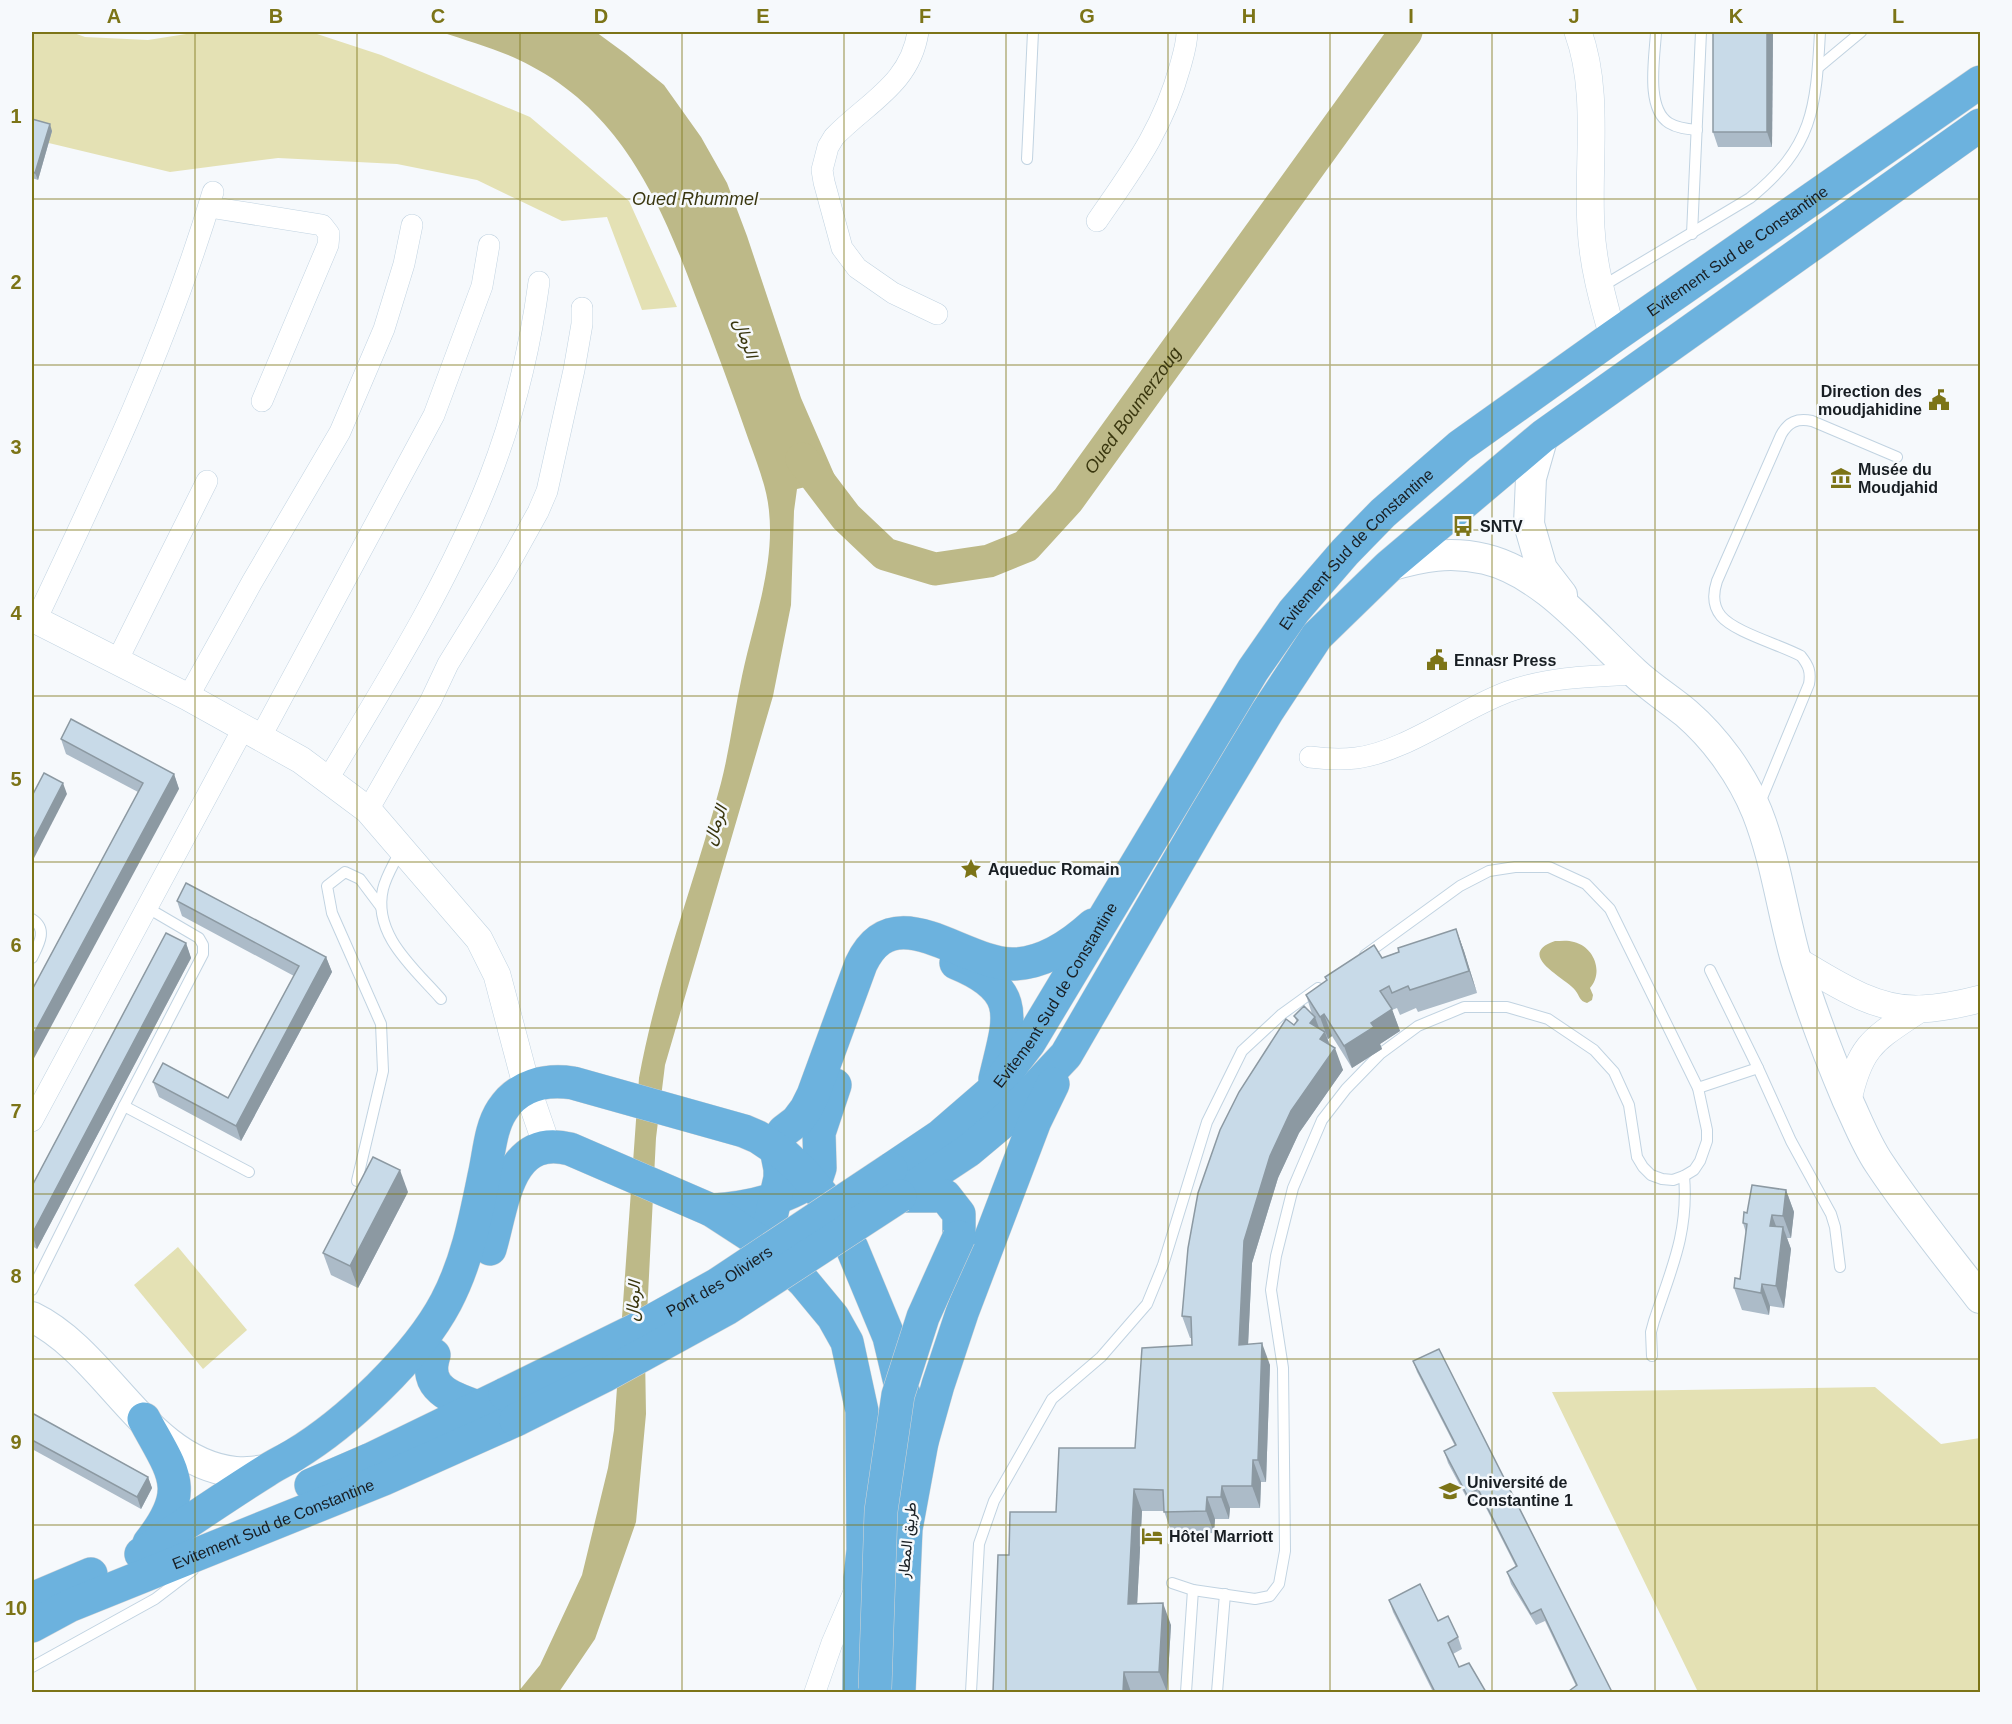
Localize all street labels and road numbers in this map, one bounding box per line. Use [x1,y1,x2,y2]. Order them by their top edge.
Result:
street label: Evitement Sud de Constantine [1644,182,1831,319]
street label: Evitement Sud de Constantine [1275,465,1436,633]
street label: Evitement Sud de Constantine [990,899,1120,1091]
street label: Pont des Oliviers [663,1242,775,1320]
street label: Evitement Sud de Constantine [169,1475,377,1572]
street label: طريق المطار [894,1501,921,1580]

